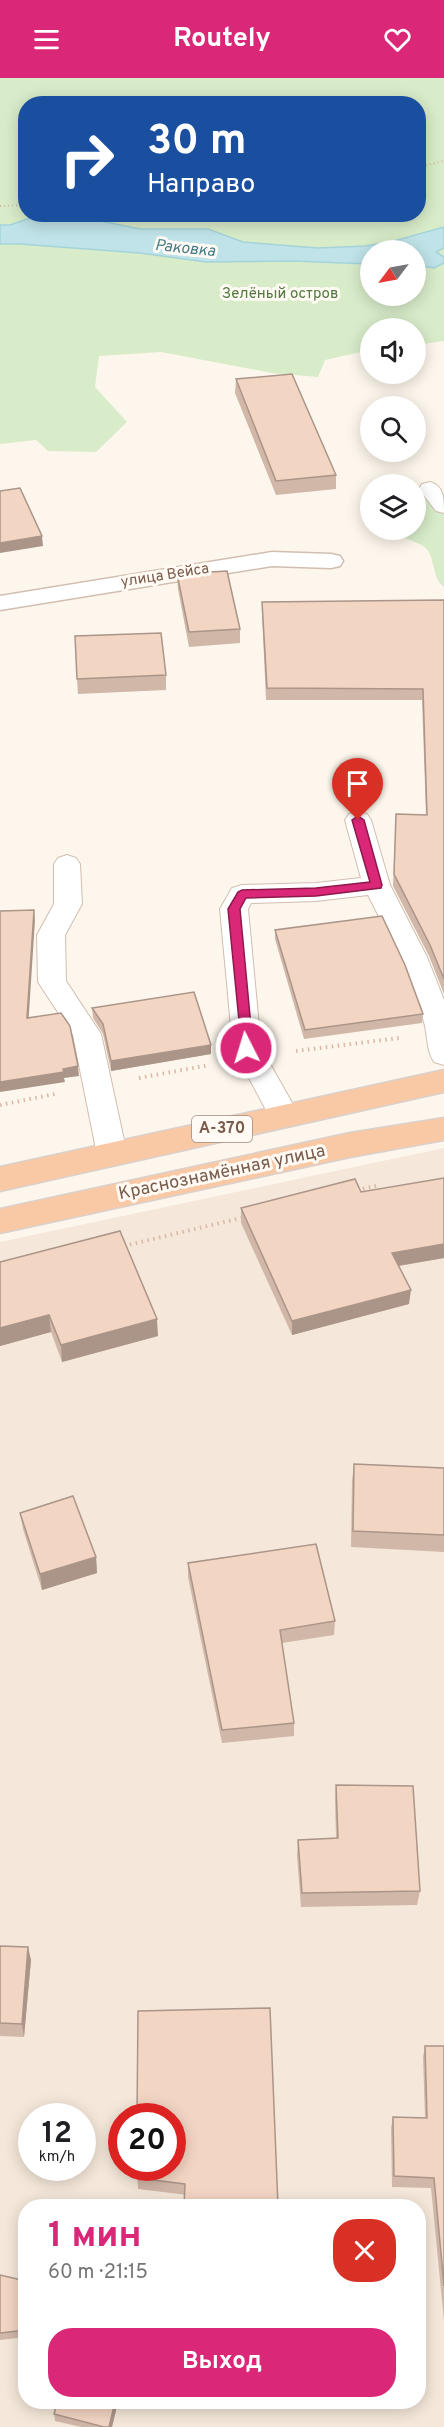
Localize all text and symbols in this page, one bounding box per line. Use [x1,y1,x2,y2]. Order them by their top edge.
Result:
text: Routely [173,22,271,56]
icon: menu [30,23,63,56]
icon: heart [381,23,414,56]
text: 30 m [147,116,246,169]
icon: right [48,120,126,198]
text: Направо [147,168,255,202]
water label: Раковка [154,236,217,262]
north arrow [360,240,426,306]
map controls [360,240,426,540]
park label: Зелёный остров [222,285,338,304]
button: sound [360,318,426,384]
button: search [360,396,426,462]
button: layers [360,474,426,540]
street label: улица Вейса [119,560,211,592]
pin [332,758,383,820]
icon: arrive [341,767,374,800]
position arrow [214,1016,278,1080]
road number: А-370 [192,1116,252,1142]
street label: Краснознамённая улица [116,1140,328,1206]
speed limit sign: 20 [108,2103,186,2181]
text: 12 [42,2116,72,2153]
text: km/h [39,2148,75,2167]
text: 1 мин [48,2214,142,2260]
button: close [333,2219,396,2282]
text: 60 m · 21:15 [48,2260,148,2286]
button: Выход [48,2328,396,2397]

